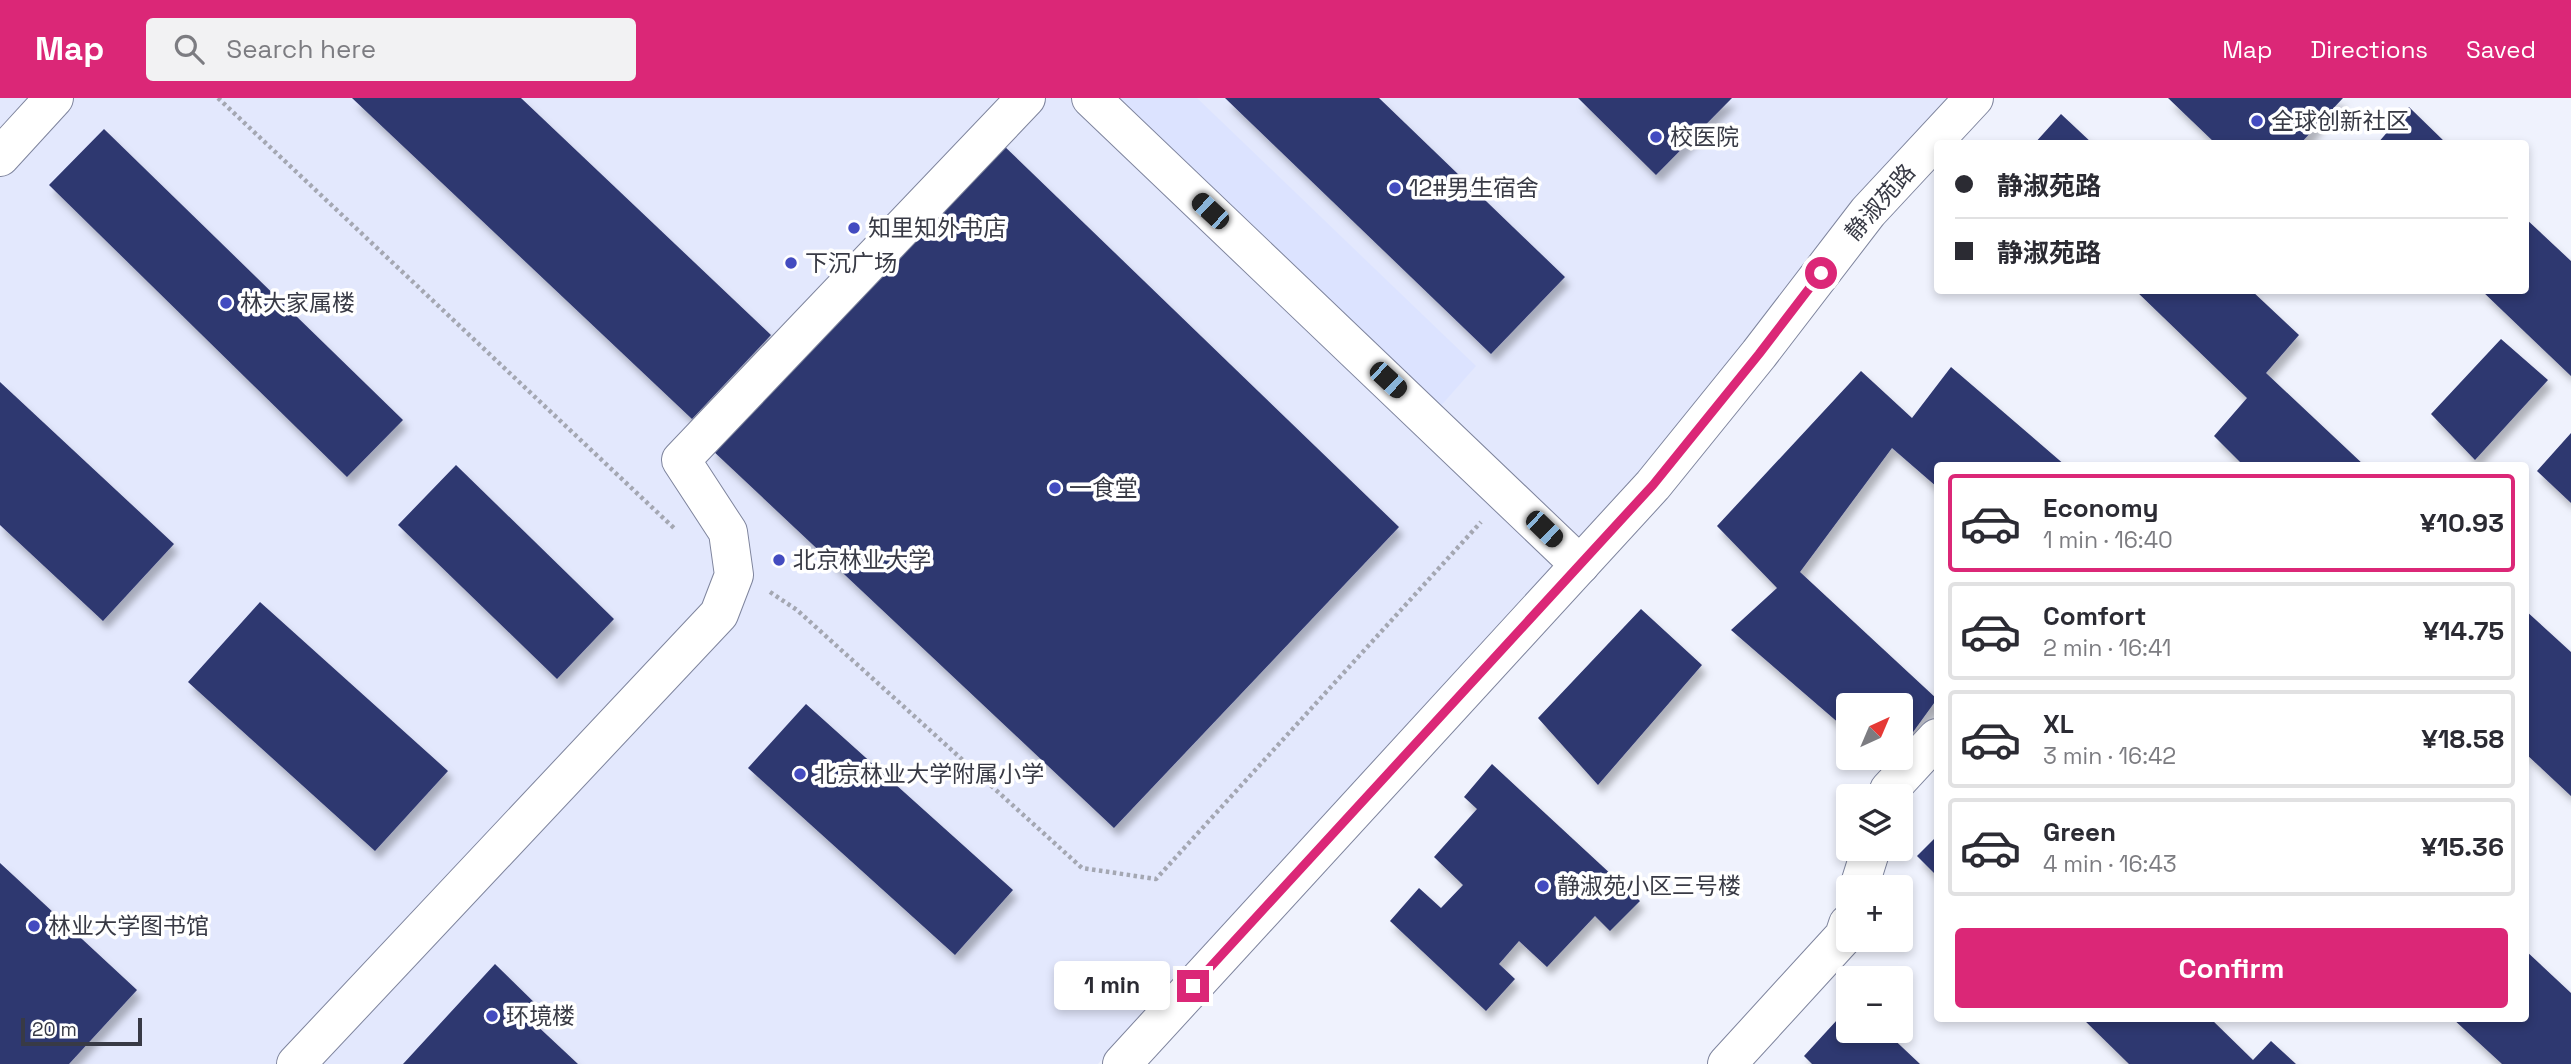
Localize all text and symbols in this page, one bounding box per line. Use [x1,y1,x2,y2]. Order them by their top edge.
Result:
search box [146,18,636,81]
text: Map [35,28,104,70]
icon: search [170,30,208,68]
text: Search here [226,32,376,66]
text: Map [2222,34,2272,65]
text: Directions [2310,34,2428,65]
text: Saved [2466,34,2536,65]
place label: 全球创新社区 [2271,106,2409,136]
marker: 全球创新社区 [2249,113,2265,129]
place label: 校医院 [1670,122,1739,152]
marker: 校医院 [1648,129,1664,145]
street label: 静淑苑路 [1839,157,1921,247]
text: 静淑苑路 [1997,169,2101,203]
place label: 12#男生宿舍 [1409,173,1539,203]
marker: 12#男生宿舍 [1387,180,1403,196]
car [1188,189,1233,233]
place label: 知里知外书店 [868,213,1006,243]
marker: 知里知外书店 [846,220,862,236]
text: 静淑苑路 [1997,236,2101,270]
place label: 下沉广场 [805,248,897,278]
marker: 下沉广场 [783,255,799,271]
route start [1805,257,1837,289]
place label: 林大家属楼 [240,288,355,318]
marker: 林大家属楼 [218,295,234,311]
car [1366,358,1411,402]
place label: 一食堂 [1069,473,1138,503]
marker: 一食堂 [1047,480,1063,496]
text: Economy [2043,491,2159,525]
icon: car [1959,492,2022,555]
text: ¥10.93 [2420,506,2504,540]
car [1522,507,1567,551]
text: 1 min · 16:40 [2043,525,2173,555]
place label: 北京林业大学 [793,545,931,575]
marker: 北京林业大学 [771,552,787,568]
text: Comfort [2043,599,2146,633]
icon: car [1959,600,2022,663]
text: ¥14.75 [2423,614,2504,648]
text: 2 min · 16:41 [2043,633,2171,663]
north arrow [1836,693,1913,770]
map controls [1836,693,1913,1043]
text: XL [2043,707,2074,741]
icon: car [1959,708,2022,771]
text: ¥18.58 [2422,722,2504,756]
text: 3 min · 16:42 [2043,741,2176,771]
place label: 北京林业大学附属小学 [814,759,1044,789]
marker: 北京林业大学附属小学 [792,766,808,782]
button: layers [1836,784,1913,861]
text: Green [2043,815,2116,849]
icon: car [1959,816,2022,879]
text: ¥15.36 [2421,830,2504,864]
text: 4 min · 16:43 [2043,849,2177,879]
place label: 静淑苑小区三号楼 [1557,871,1741,901]
button: + [1836,875,1913,952]
marker: 静淑苑小区三号楼 [1535,878,1551,894]
place label: 林业大学图书馆 [48,911,209,941]
marker: 林业大学图书馆 [26,918,42,934]
button: Confirm [1955,928,2508,1008]
callout: 1 min [1053,962,1168,1010]
button: − [1836,966,1913,1043]
text: 1 min [1084,970,1140,1000]
route end [1177,970,1209,1002]
place label: 环境楼 [506,1001,575,1031]
marker: 环境楼 [484,1008,500,1024]
scale bar [21,1015,142,1047]
text: 20 m [32,1017,77,1042]

